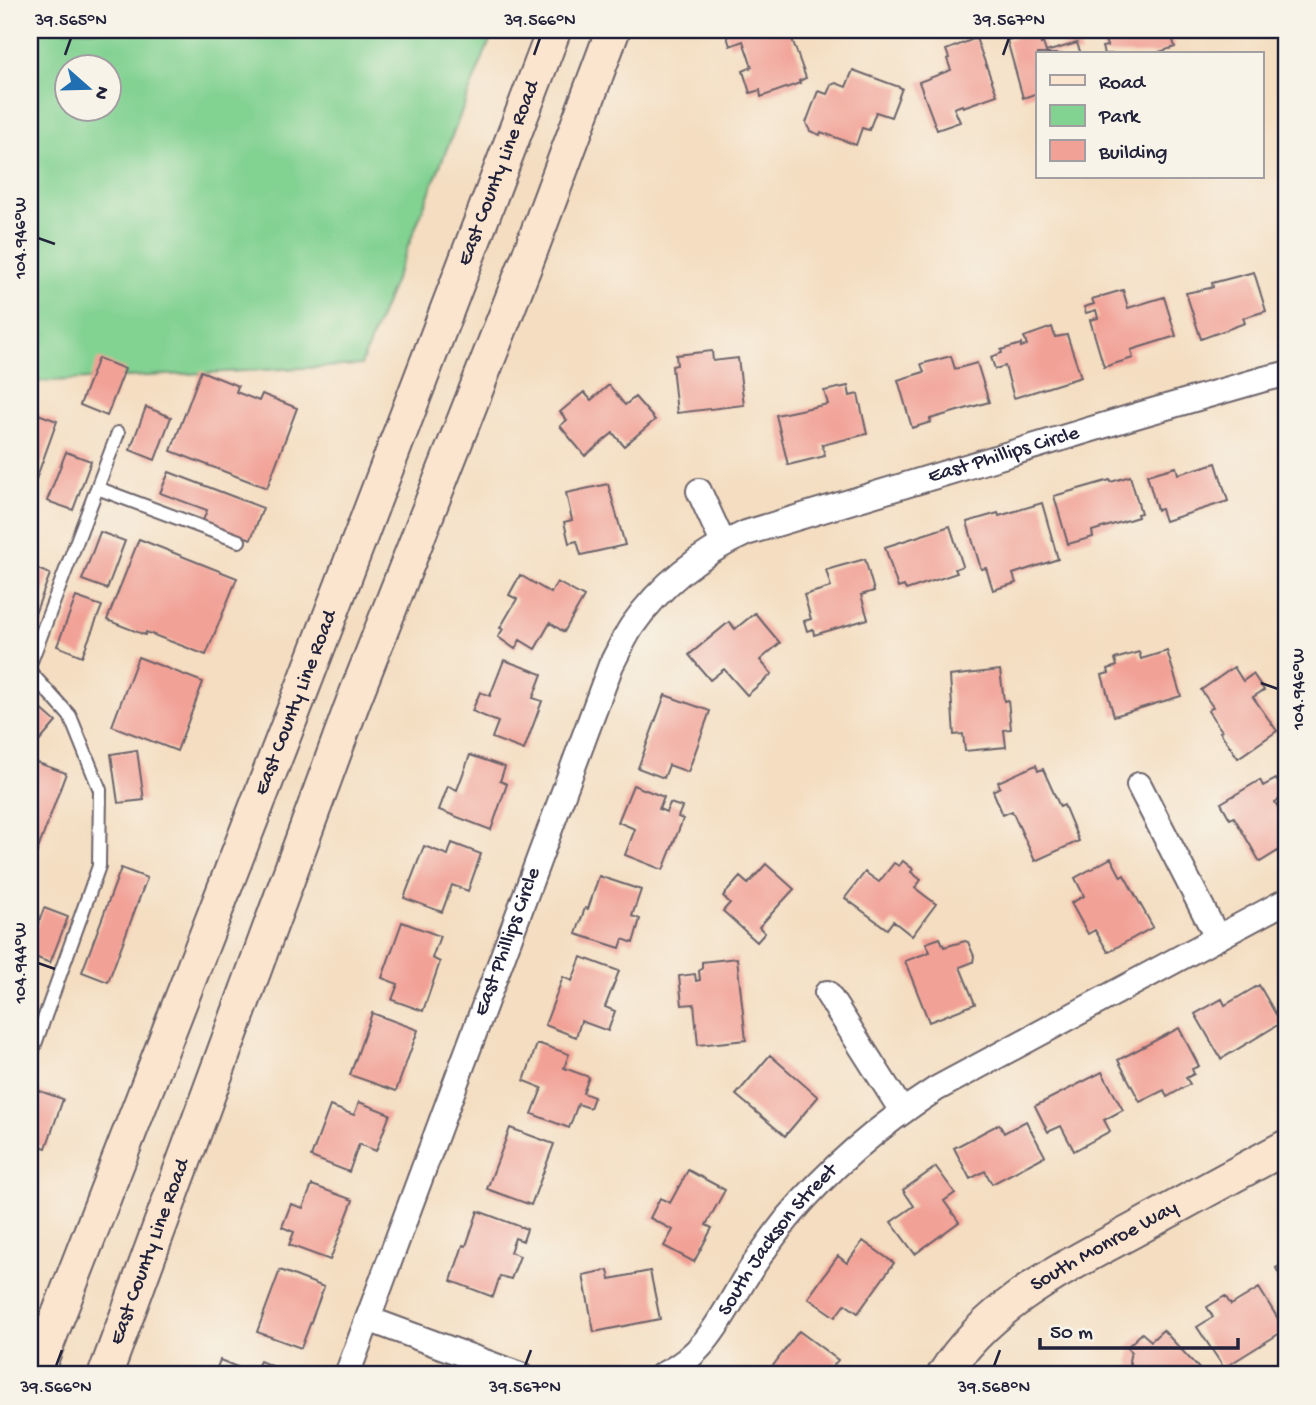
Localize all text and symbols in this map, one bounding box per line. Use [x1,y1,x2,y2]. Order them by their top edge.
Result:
text: 39.565°N [34,11,107,32]
text: 39.566°N [503,11,576,32]
text: 39.567°N [972,11,1045,32]
north arrow [52,52,122,122]
legend [1036,52,1264,178]
text: Road [1099,72,1147,97]
street label: East County Line Road [452,76,546,270]
text: N [88,83,114,102]
text: Park [1098,106,1142,131]
text: Building [1098,142,1168,167]
text: 104.946°W [11,197,32,280]
street label: East Phillips Circle [925,421,1083,490]
street label: East County Line Road [249,606,344,799]
text: 104.946°W [1289,648,1310,731]
street label: East Phillips Circle [469,863,547,1020]
text: 104.944°W [11,922,32,1005]
street label: East County Line Road [105,1154,197,1348]
street label: South Jackson Street [713,1157,845,1321]
street label: South Monroe Way [1026,1196,1183,1298]
scale bar [1040,1307,1237,1351]
text: 50 m [1050,1322,1093,1347]
text: 39.566°N [19,1378,92,1399]
text: 39.567°N [488,1378,561,1399]
text: 39.568°N [957,1378,1030,1399]

